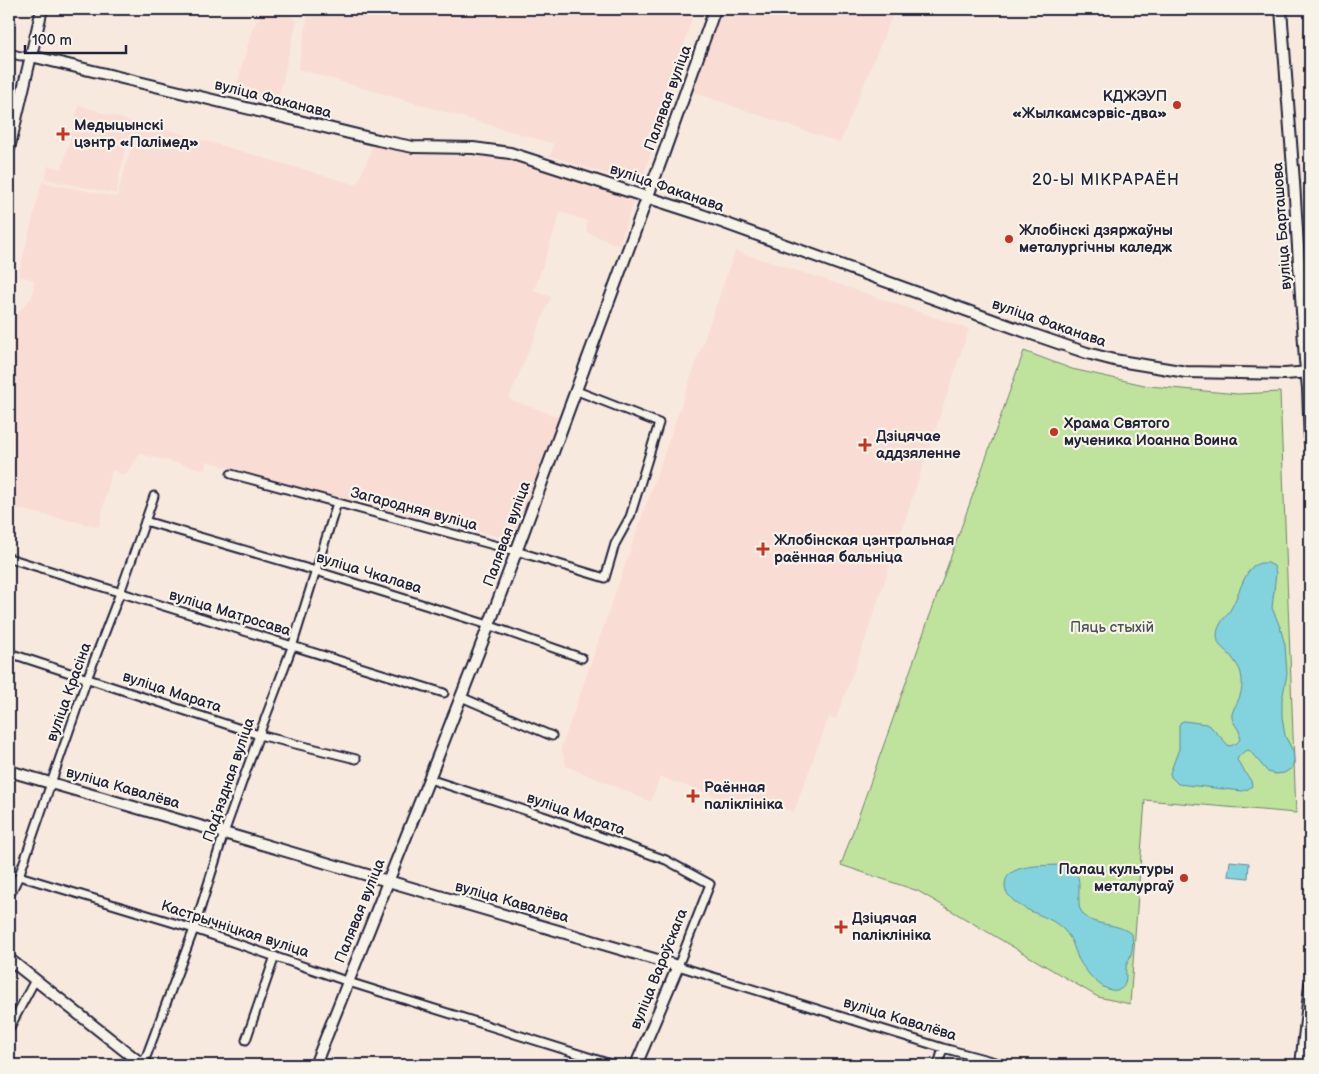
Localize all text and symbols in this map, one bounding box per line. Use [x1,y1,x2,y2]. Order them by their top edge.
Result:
scale bar [25,22,126,54]
text: 100 m [32,31,72,50]
street label: Палявая вуліца [640,43,696,153]
street label: вуліца Факанава [213,75,334,123]
place label: КДЖЭУП «Жылкамсэрвіс-два» [1012,87,1167,123]
marker: КДЖЭУП «Жылкамсэрвіс-два» [1171,99,1183,111]
place label: Медыцынскі цэнтр «Палімед» [74,116,199,152]
marker: Медыцынскі цэнтр «Палімед» [56,127,70,141]
street label: вуліца Факанава [607,160,727,217]
street label: вуліца Барташова [1268,161,1296,290]
district label: 20-Ы МІКРАРАЁН [1032,170,1180,190]
place label: Жлобінскі дзяржаўны металургічны каледж [1019,221,1173,257]
marker: Жлобінскі дзяржаўны металургічны каледж [1003,233,1015,245]
street label: вуліца Факанава [989,295,1109,352]
place label: Храма Святого мученика Иоанна Воина [1063,414,1238,450]
marker: Храма Святого мученика Иоанна Воина [1048,426,1060,438]
place label: Дзіцячае аддзяленне [876,427,961,463]
marker: Дзіцячае аддзяленне [858,438,872,452]
street label: Палявая вуліца [479,479,535,589]
street label: Загародняя вуліца [348,483,480,535]
place label: Жлобінская цэнтральная раённая бальніца [774,531,954,567]
marker: Жлобінская цэнтральная раённая бальніца [756,542,770,556]
street label: вуліца Чкалава [314,548,424,598]
street label: вуліца Матросава [167,585,293,641]
park label: Пяць стыхій [1070,618,1154,637]
street label: вуліца Красіна [42,640,96,744]
street label: вуліца Марата [120,667,224,717]
street label: Падʼяздная вуліца [199,715,259,845]
street label: вуліца Кавалёва [64,763,182,813]
place label: Раённая паліклініка [704,778,783,814]
street label: вуліца Марата [524,788,628,840]
marker: Раённая паліклініка [686,789,700,803]
street label: Палявая вуліца [330,856,390,966]
place label: Палац культуры металургаў [1058,860,1174,896]
marker: Палац культуры металургаў [1178,872,1190,884]
street label: вуліца Кавалёва [453,877,571,927]
street label: Кастрычніцкая вуліца [159,896,312,962]
street label: вуліца Вароўскага [626,906,692,1032]
place label: Дзіцячая паліклініка [852,909,931,945]
marker: Дзіцячая паліклініка [834,920,848,934]
street label: вуліца Кавалёва [841,993,959,1045]

